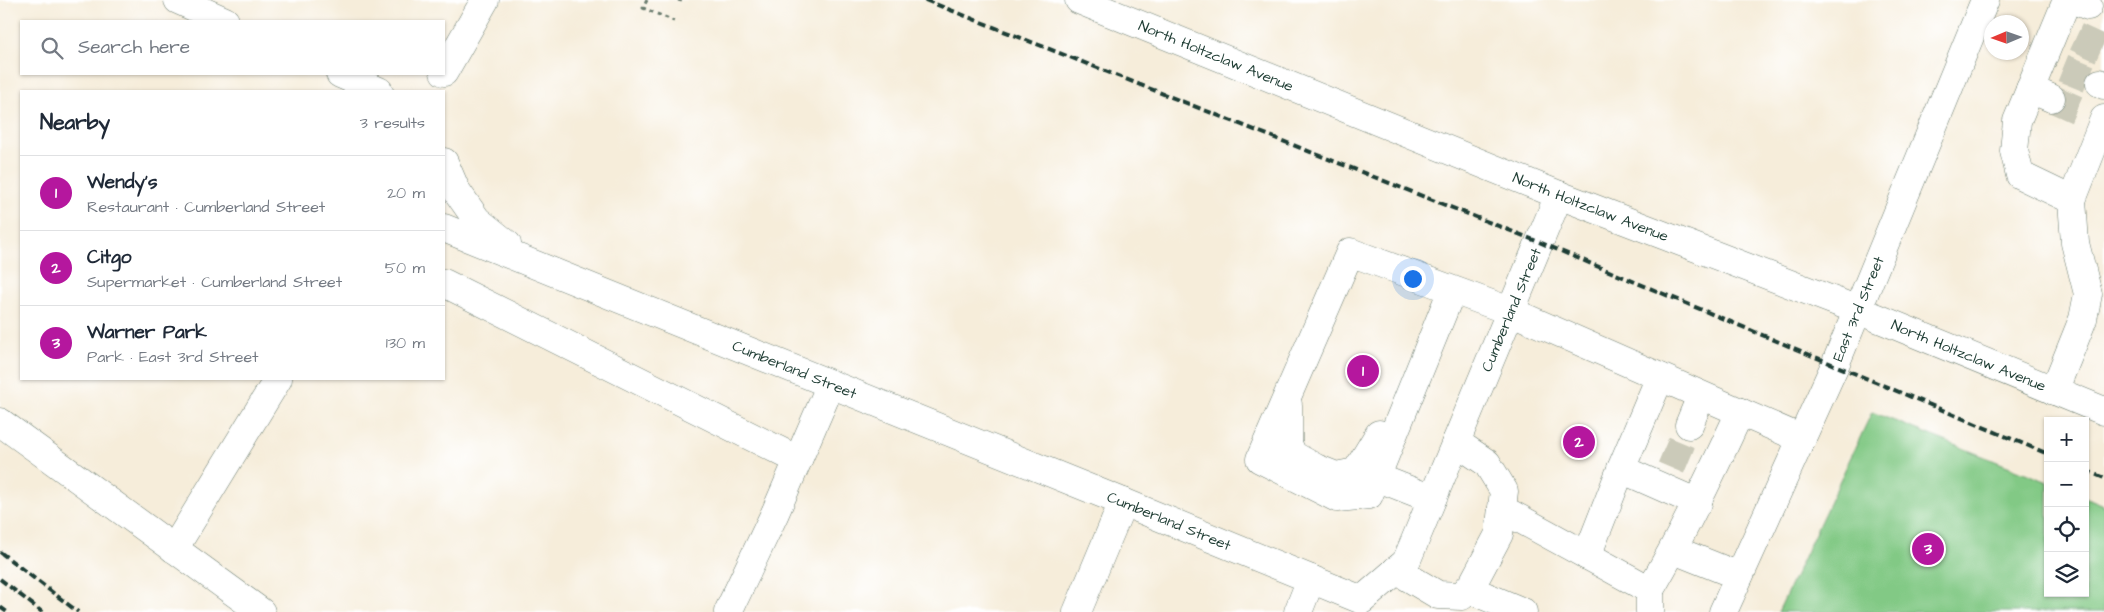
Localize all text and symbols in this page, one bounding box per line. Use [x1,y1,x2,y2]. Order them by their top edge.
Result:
street label: North Holtzclaw Avenue [1135,15,1297,97]
north arrow [1984,15,2029,60]
search box [20,20,445,75]
icon: search [38,34,66,62]
text: Search here [78,34,190,61]
text: Nearby [40,108,110,137]
text: 3 results [360,112,425,134]
street label: North Holtzclaw Avenue [1510,167,1671,247]
text: Wendy's [87,169,157,196]
text: 1 [55,182,57,204]
text: 20 m [387,182,425,204]
text: Restaurant · Cumberland Street [87,196,325,218]
text: Citgo [87,244,132,271]
street label: Cumberland Street [1476,245,1547,375]
street label: East 3rd Street [1828,253,1890,365]
text: 2 [51,257,61,279]
text: 50 m [385,257,425,279]
your location [1400,266,1426,292]
text: Supermarket · Cumberland Street [87,271,342,293]
street label: North Holtzclaw Avenue [1888,315,2049,397]
text: Warner Park [87,319,207,346]
text: 3 [52,332,60,354]
text: 130 m [386,332,425,354]
street label: Cumberland Street [729,335,860,404]
text: Park · East 3rd Street [87,346,259,368]
pin: 1 [1347,352,1379,390]
map controls [2044,417,2089,597]
button: + [2044,417,2089,462]
pin: 2 [1563,423,1595,461]
button: − [2044,462,2089,507]
street label: Cumberland Street [1104,487,1234,556]
button: locate [2044,507,2089,552]
pin: 3 [1912,530,1944,568]
button: layers [2044,552,2089,597]

